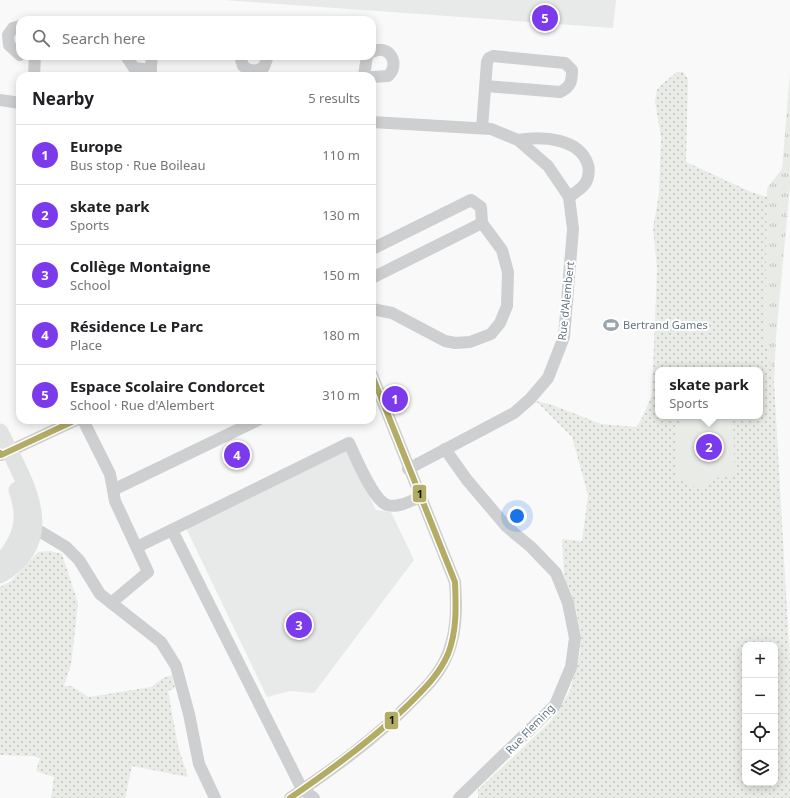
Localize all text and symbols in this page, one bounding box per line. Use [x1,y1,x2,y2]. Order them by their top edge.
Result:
pin: 5 [532,3,558,33]
search box [16,16,376,60]
icon: search [30,27,52,49]
text: Search here [62,28,145,48]
text: Nearby [32,87,94,110]
text: 5 results [308,89,360,107]
text: Europe [70,136,122,156]
text: 1 [41,146,49,164]
text: 110 m [322,146,360,164]
text: Bus stop · Rue Boileau [70,156,206,174]
text: skate park [70,196,150,216]
text: 2 [41,206,49,224]
text: 130 m [322,206,360,224]
text: Sports [70,216,109,234]
text: Collège Montaigne [70,256,211,276]
street label: Rue d'Alembert [554,261,577,341]
text: 3 [41,266,49,284]
text: 150 m [322,266,360,284]
text: School [70,276,111,294]
text: Résidence Le Parc [70,316,203,336]
sports icon: Bertrand Games [602,316,620,334]
place label: Bertrand Games [623,317,708,332]
text: 4 [41,326,49,344]
text: 180 m [322,326,360,344]
text: Place [70,336,102,354]
popup [655,367,763,419]
text: skate park [669,374,749,394]
text: Espace Scolaire Condorcet [70,376,265,396]
pin: 1 [382,384,408,414]
text: 5 [41,386,49,404]
text: 310 m [322,386,360,404]
text: Sports [669,394,708,412]
text: School · Rue d'Alembert [70,396,214,414]
pin: 2 [696,432,722,462]
pin: 4 [224,440,250,470]
line badge: 1 [412,484,427,503]
text: 1 [417,486,423,501]
your location [507,506,527,526]
pin: 3 [286,610,312,640]
map controls [742,642,778,786]
button: + [742,642,778,678]
button: − [742,678,778,714]
street label: Rue Fleming [502,700,557,757]
line badge: 1 [384,711,399,730]
text: 1 [389,712,395,727]
button: locate [742,714,778,750]
button: layers [742,750,778,786]

